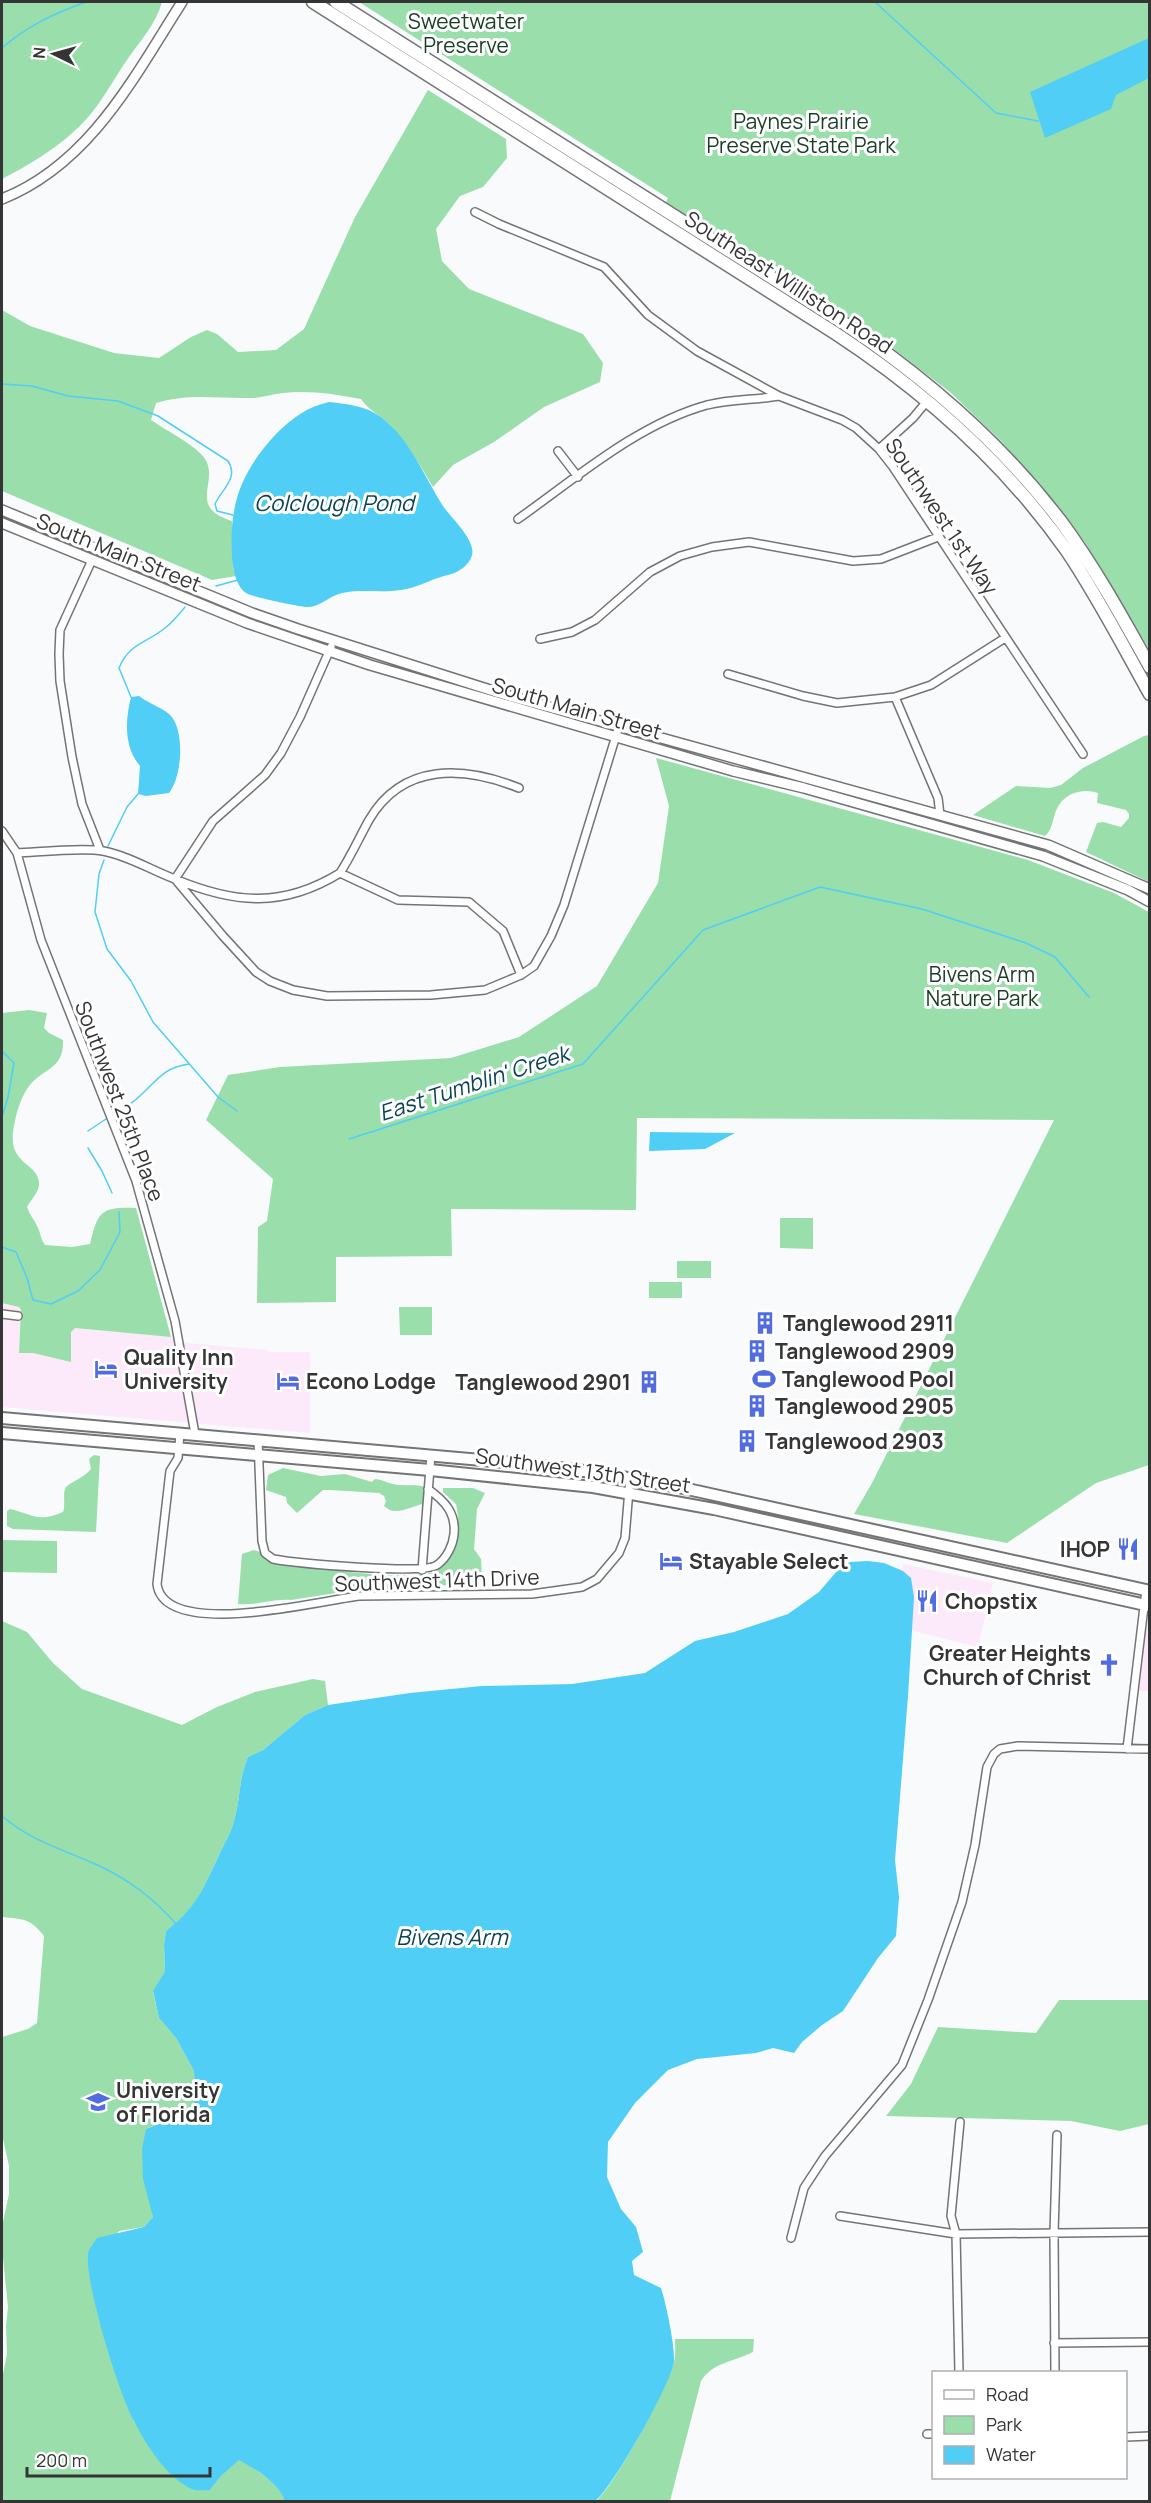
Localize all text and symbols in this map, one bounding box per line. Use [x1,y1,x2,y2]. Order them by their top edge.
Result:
park label: Sweetwater Preserve [408,7,525,59]
north arrow [24,24,84,84]
text: N [28,46,51,59]
park label: Paynes Prairie Preserve State Park [706,107,896,159]
street label: Southeast Williston Road [680,204,898,360]
street label: Southwest 1st Way [879,432,1005,600]
water label: Colclough Pond [254,488,417,518]
street label: South Main Street [32,506,206,598]
street label: South Main Street [489,670,665,746]
park label: Bivens Arm Nature Park [926,960,1039,1012]
street label: Southwest 25th Place [69,997,171,1205]
water label: East Tumblin' Creek [375,1037,576,1128]
place label: Tanglewood 2911 [783,1309,954,1337]
building icon: Tanglewood 2911 [752,1310,778,1336]
place label: Tanglewood 2909 [775,1337,955,1365]
building icon: Tanglewood 2909 [744,1338,770,1364]
place label: Quality Inn University [124,1343,234,1395]
hotel icon: Quality Inn University [93,1356,119,1382]
place label: Tanglewood Pool [782,1365,954,1393]
sports icon: Tanglewood Pool [751,1366,777,1392]
place label: Econo Lodge [306,1367,436,1395]
hotel icon: Econo Lodge [275,1368,301,1394]
place label: Tanglewood 2901 [455,1368,631,1396]
building icon: Tanglewood 2901 [636,1369,662,1395]
place label: Tanglewood 2905 [775,1392,954,1420]
building icon: Tanglewood 2905 [744,1393,770,1419]
place label: Tanglewood 2903 [765,1427,944,1455]
building icon: Tanglewood 2903 [734,1428,760,1454]
street label: Southwest 13th Street [474,1441,692,1499]
place label: IHOP [1060,1535,1110,1563]
restaurant icon: IHOP [1115,1536,1141,1562]
place label: Stayable Select [689,1547,849,1575]
hotel icon: Stayable Select [658,1548,684,1574]
street label: Southwest 14th Drive [334,1562,540,1598]
place label: Chopstix [945,1587,1038,1615]
restaurant icon: Chopstix [914,1588,940,1614]
place label: Greater Heights Church of Christ [923,1639,1091,1691]
church icon: Greater Heights Church of Christ [1096,1652,1122,1678]
water label: Bivens Arm [396,1922,509,1952]
place label: University of Florida [116,2076,220,2128]
school or university icon: University of Florida [85,2089,111,2115]
legend [932,2371,1127,2479]
text: Road [986,2382,1029,2406]
text: Park [986,2412,1023,2436]
scale bar [27,2440,210,2478]
text: Water [986,2442,1036,2466]
text: 200 m [36,2448,87,2472]

